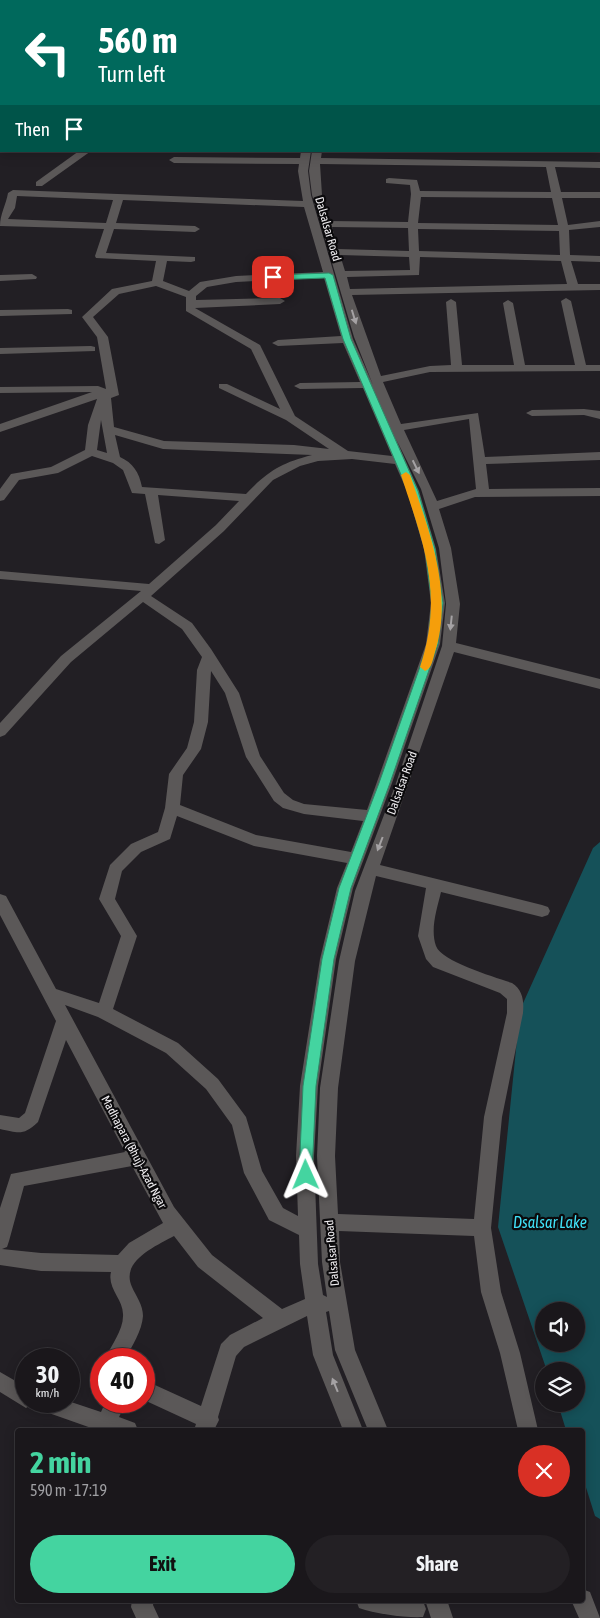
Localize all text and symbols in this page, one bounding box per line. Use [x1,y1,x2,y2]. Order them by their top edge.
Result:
icon: left [15,20,80,85]
text: 560 m [98,20,177,60]
text: Turn left [98,61,165,87]
icon: arrive [60,115,88,143]
text: Then [15,118,50,140]
street label: Dalsalsar Road [312,195,344,263]
pin [252,256,294,298]
icon: arrive [259,263,287,291]
one-way arrow [350,309,358,324]
one-way arrow [412,460,420,474]
one-way arrow [447,616,455,632]
street label: Dalsalsar Road [384,749,420,817]
one-way arrow [376,837,384,852]
street label: Madhapara (Bhuj)-Azad Ngar [98,1093,170,1211]
position arrow [279,1148,331,1200]
water label: Dsalsar Lake [513,1213,587,1231]
street label: Dalsalsar Road [322,1219,342,1287]
map controls [535,1302,585,1412]
button: sound [535,1302,585,1352]
speed limit sign: 40 [90,1348,155,1413]
text: 30 [36,1360,59,1388]
button: layers [535,1362,585,1412]
one-way arrow [331,1377,339,1392]
text: km/h [36,1386,59,1400]
text: 2 min [30,1445,91,1479]
button: close [518,1445,570,1497]
text: 590 m · 17:19 [30,1481,107,1499]
button: Exit [30,1535,295,1593]
button: Share [305,1535,570,1593]

